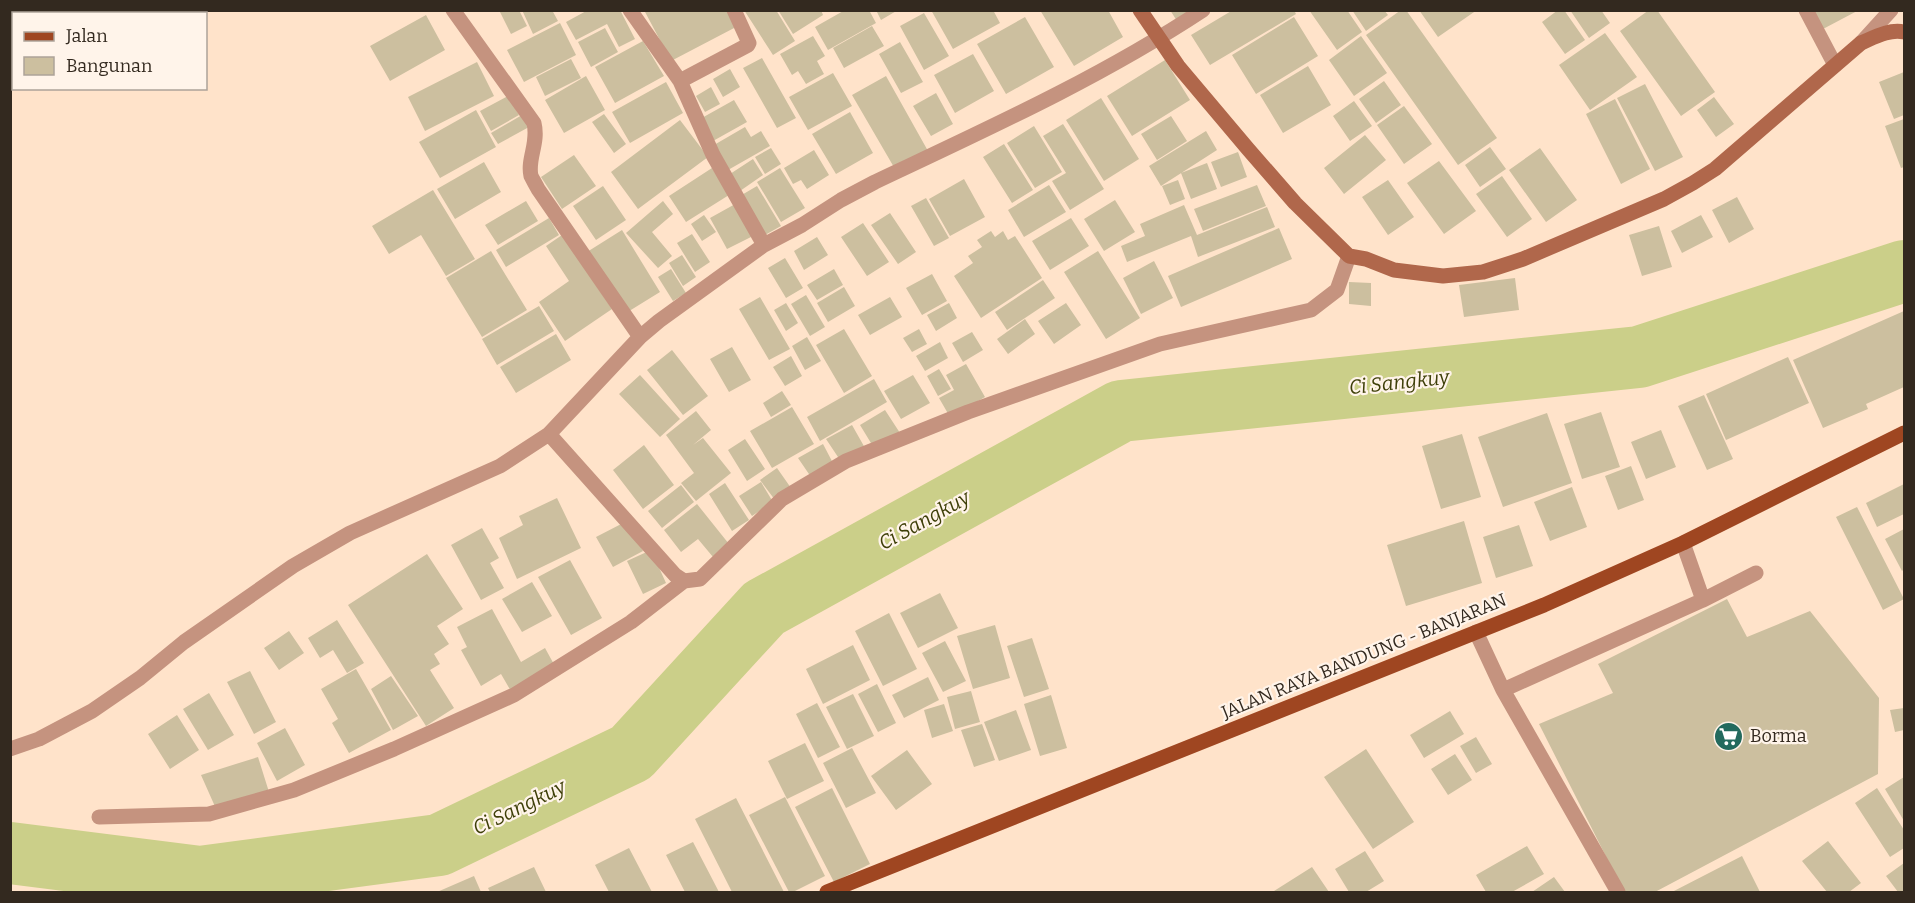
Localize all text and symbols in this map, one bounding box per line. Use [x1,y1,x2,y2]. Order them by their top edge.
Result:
legend [12,12,207,90]
text: Jalan [65,25,108,47]
text: Bangunan [66,55,153,77]
water label: Ci Sangkuy [1348,365,1452,399]
water label: Ci Sangkuy [874,484,975,555]
street label: JALAN RAYA BANDUNG - BANJARAN [1217,589,1510,724]
supermarket icon: Borma [1713,720,1745,752]
place label: Borma [1750,725,1807,747]
water label: Ci Sangkuy [469,773,571,840]

